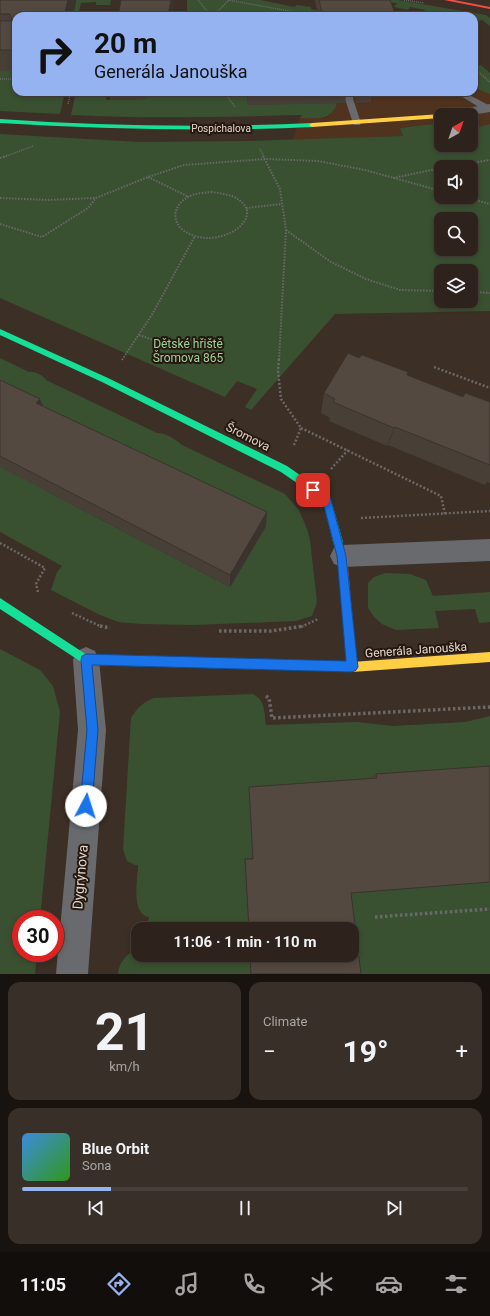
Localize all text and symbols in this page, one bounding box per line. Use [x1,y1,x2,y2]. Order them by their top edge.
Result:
text: 20 m [94,27,157,60]
icon: right [28,28,80,80]
text: Generála Janouška [94,61,248,82]
north arrow [434,108,478,152]
map controls [434,108,478,308]
street label: Pospíchalova [191,123,251,134]
button: sound [434,160,478,204]
button: search [434,212,478,256]
button: layers [434,264,478,308]
park label: Dětské hřiště Šromova 865 [153,337,224,365]
street label: Šromova [224,419,273,454]
pin [296,473,330,507]
icon: arrive [302,479,324,501]
street label: Generála Janouška [364,639,468,661]
position arrow [65,785,107,827]
street label: Dygrýnova [69,844,91,910]
speed limit sign: 30 [12,910,64,962]
text: 11:06 · 1 min · 110 m [174,933,316,951]
text: 21 [95,1002,154,1063]
text: Climate [263,1014,307,1029]
text: 19° [342,1034,389,1069]
text: − [263,1039,276,1064]
text: + [456,1039,468,1064]
text: km/h [109,1059,140,1074]
text: Blue Orbit [82,1140,149,1158]
text: Sona [82,1158,111,1173]
icon: previous [85,1197,107,1219]
icon: pause [234,1197,256,1219]
icon: next [383,1197,405,1219]
icon: directions [105,1270,133,1298]
icon: music [173,1270,201,1298]
icon: phone [240,1270,268,1298]
icon: climate [308,1270,336,1298]
icon: car [375,1270,403,1298]
icon: filters [442,1270,470,1298]
text: 11:05 [20,1274,66,1295]

